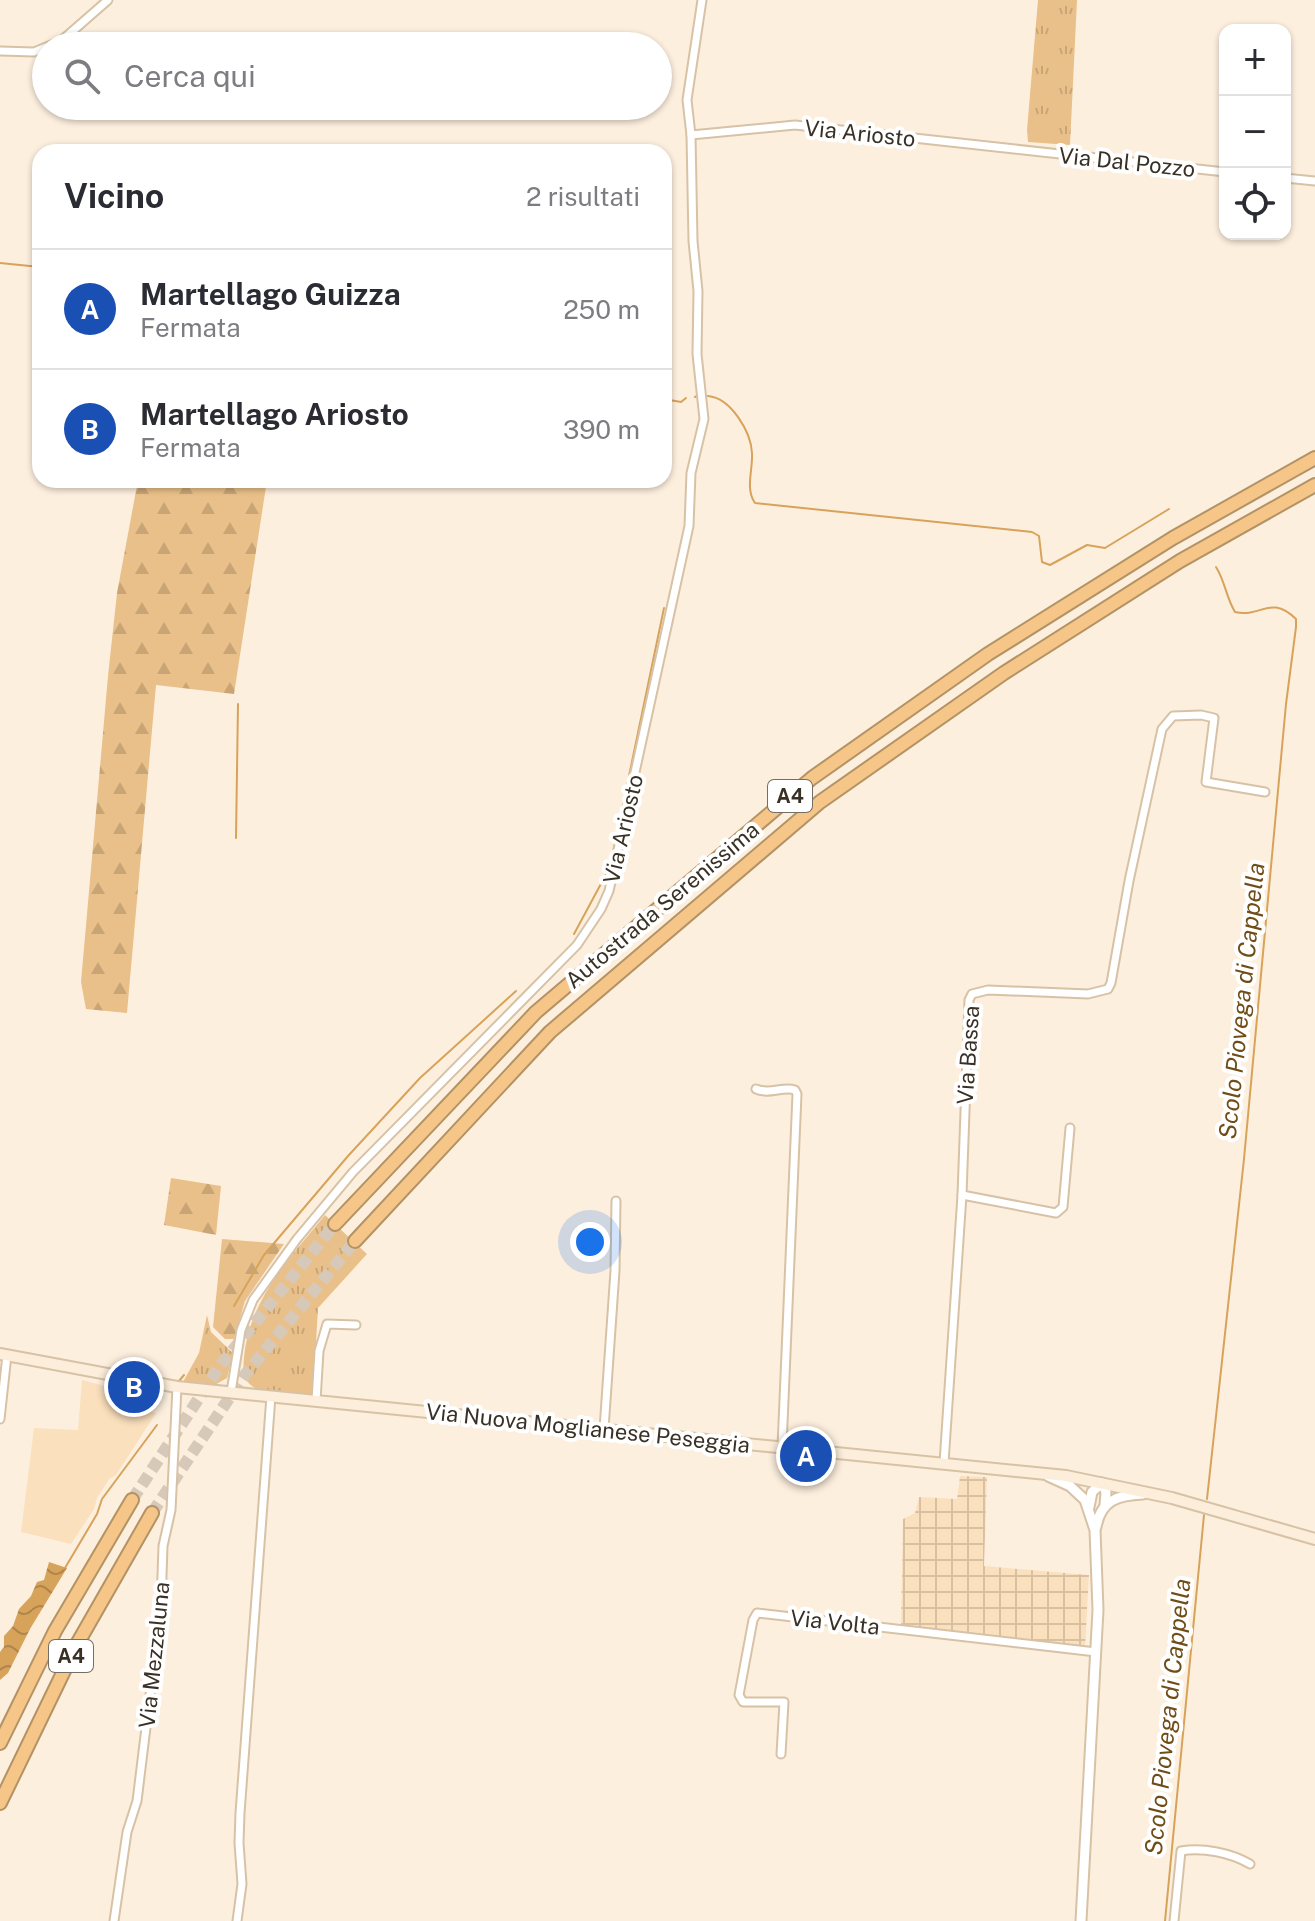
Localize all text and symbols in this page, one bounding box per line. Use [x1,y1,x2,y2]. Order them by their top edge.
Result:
map controls [1219,24,1291,240]
button: + [1219,24,1291,96]
search box [32,32,672,120]
icon: search [60,54,104,98]
text: Cerca qui [124,58,256,94]
button: − [1219,96,1291,168]
street label: Via Ariosto [803,114,917,152]
street label: Via Dal Pozzo [1058,142,1196,182]
button: locate [1219,168,1291,240]
text: Vicino [64,176,164,216]
text: 2 risultati [526,181,640,212]
text: Martellago Guizza [140,276,401,312]
text: A [81,294,99,325]
text: 250 m [563,294,640,325]
text: Fermata [140,312,241,343]
text: Martellago Ariosto [140,396,409,432]
text: B [81,414,99,445]
text: 390 m [563,414,640,445]
text: Fermata [140,432,241,463]
street label: Via Ariosto [598,772,648,886]
road number: A4 [768,780,812,812]
street label: Autostrada Serenissima [560,816,764,994]
water label: Scolo Piovega di Cappella [1213,861,1269,1141]
street label: Via Bassa [952,1005,984,1105]
your location [570,1222,610,1262]
pin: B [108,1357,160,1417]
street label: Via Nuova Moglianese Peseggia [425,1398,751,1458]
pin: A [780,1426,832,1486]
water label: Scolo Piovega di Cappella [1139,1577,1195,1857]
street label: Via Mezzaluna [133,1581,175,1729]
street label: Via Volta [789,1604,881,1640]
road number: A4 [49,1640,93,1672]

